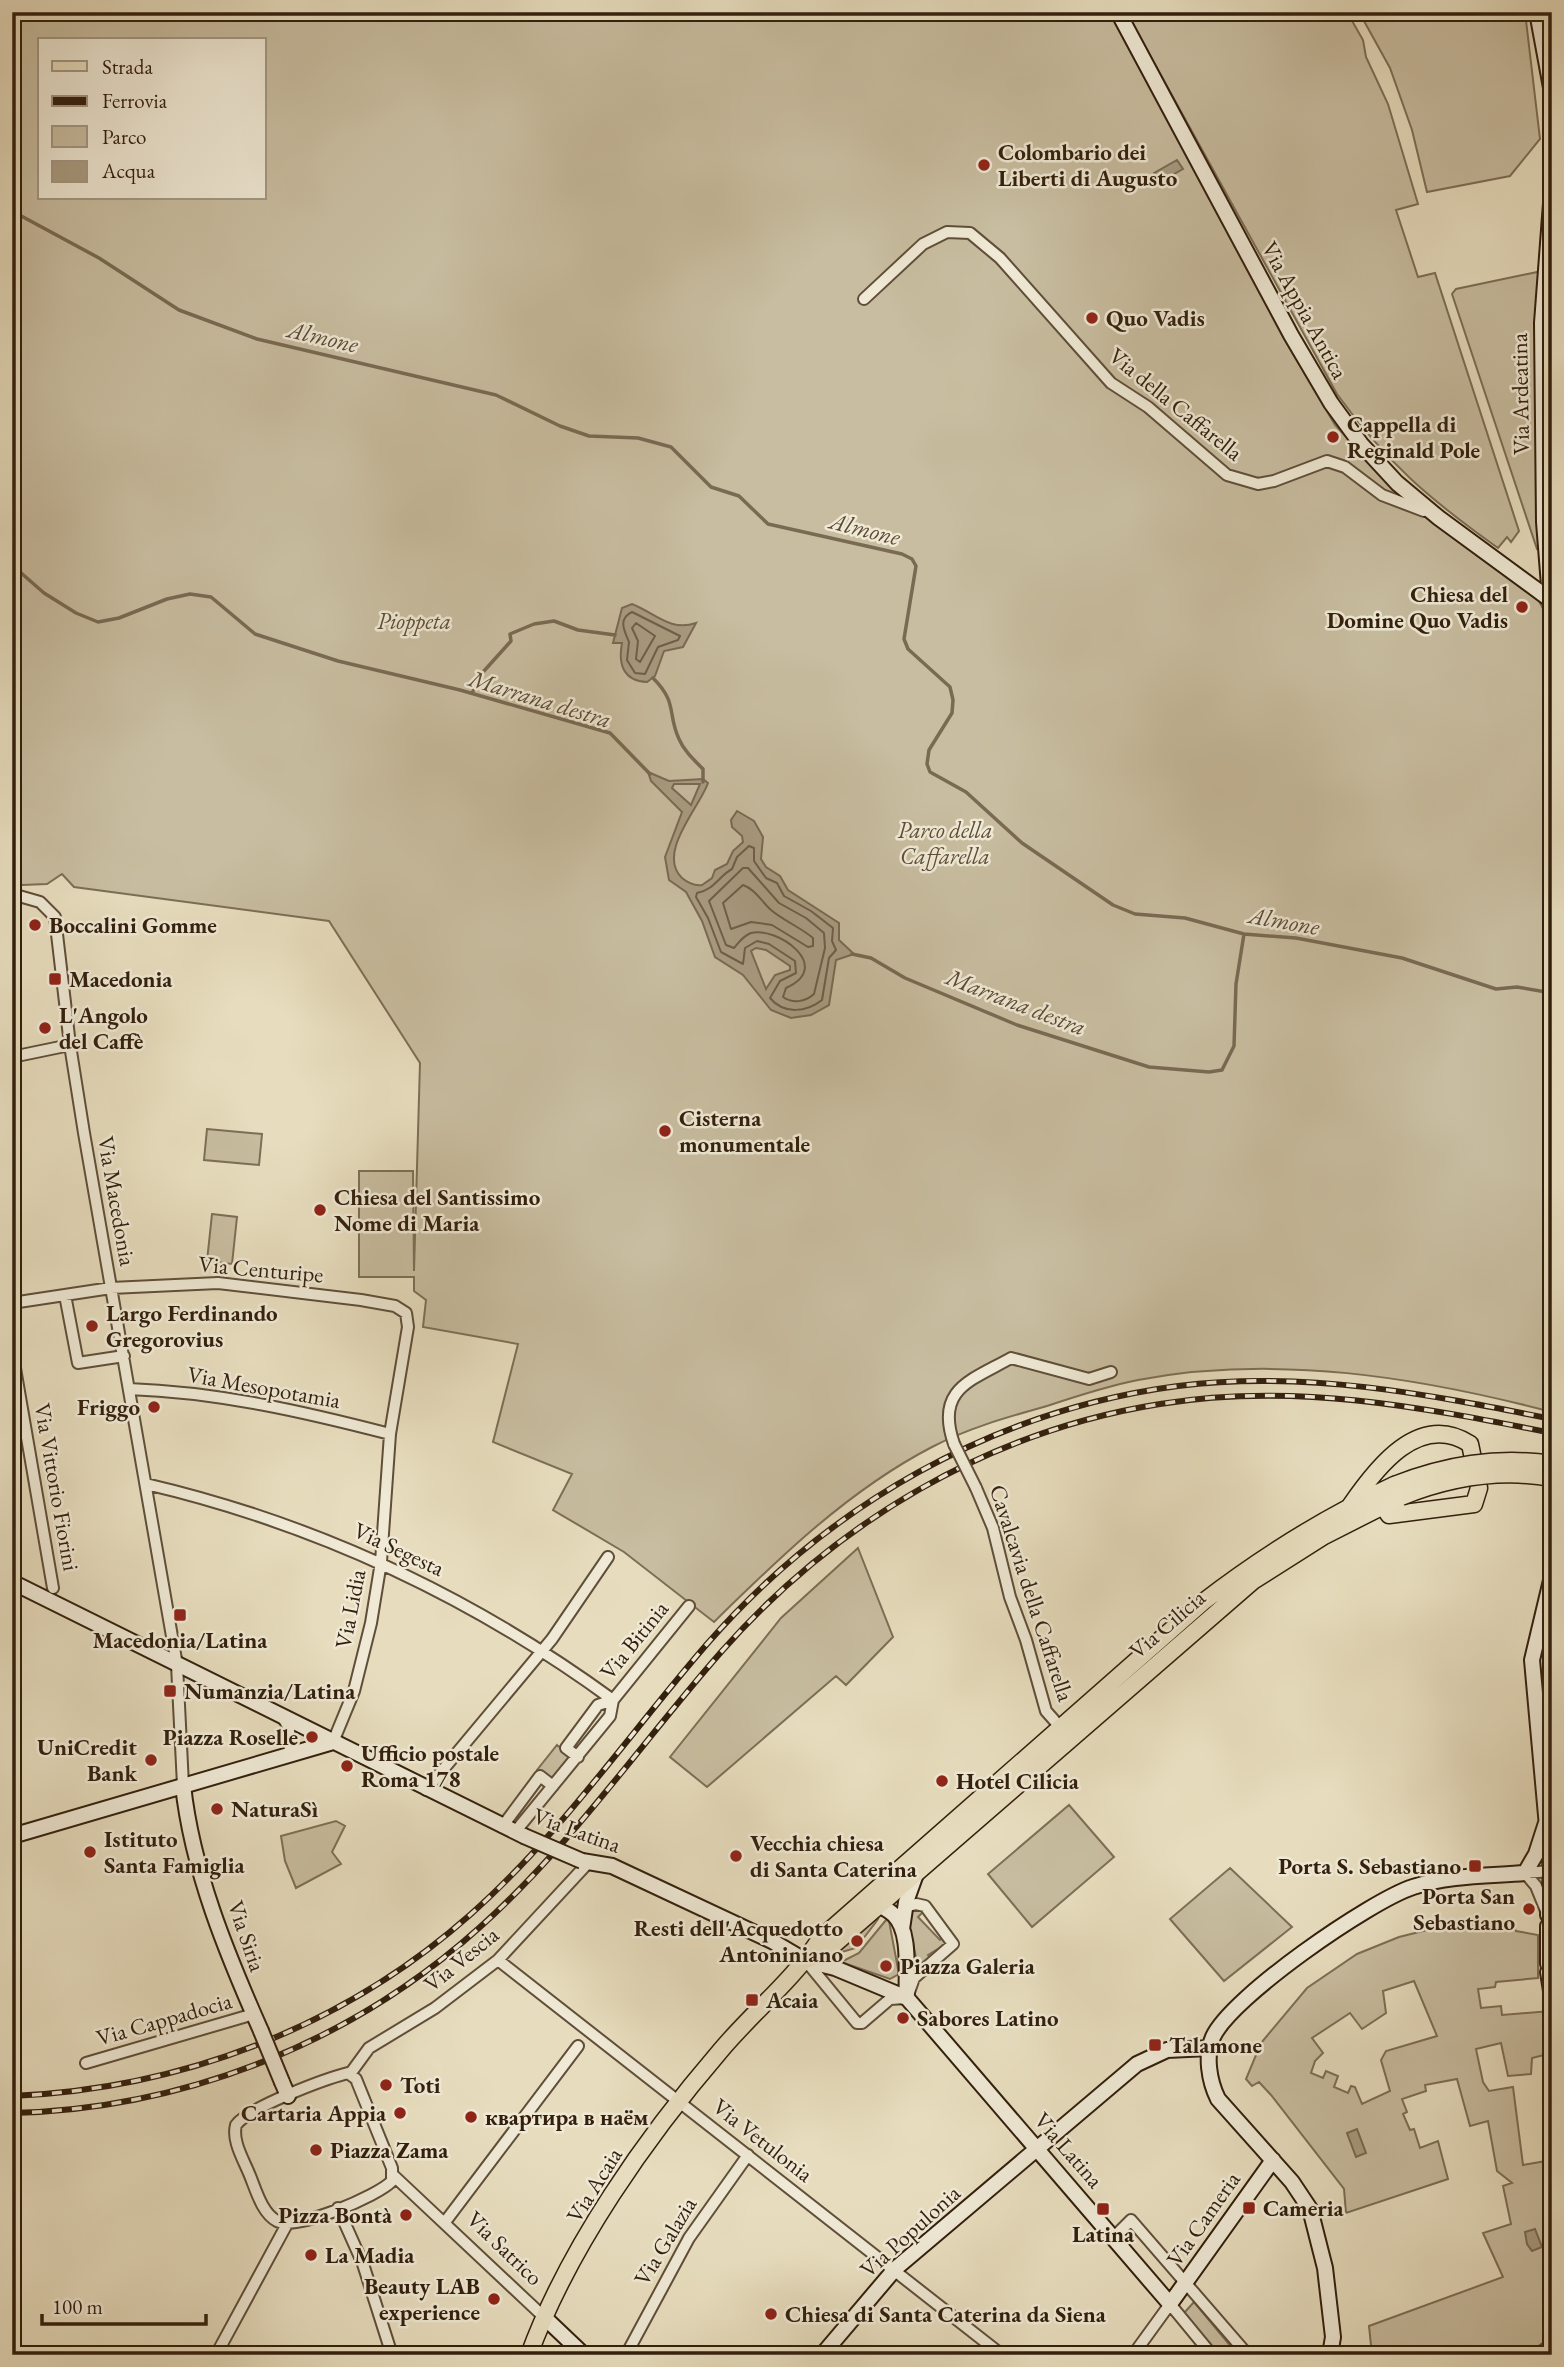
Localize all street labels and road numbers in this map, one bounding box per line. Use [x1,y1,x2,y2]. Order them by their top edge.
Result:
street label: Via Appia Antica [1255,236,1356,385]
street label: Via Ardeatina [1504,332,1536,455]
street label: Via della Caffarella [1103,341,1250,468]
street label: Via Macedonia [91,1134,143,1269]
street label: Via Centuripe [197,1249,325,1289]
street label: Via Mesopotamia [185,1359,344,1415]
street label: Via Vittorio Fiorini [27,1401,87,1574]
street label: Cavalcavia della Caffarella [983,1481,1081,1706]
street label: Via Segesta [349,1515,450,1583]
street label: Via Lidia [328,1566,373,1651]
street label: Via Cilicia [1123,1582,1212,1665]
street label: Via Bitinia [593,1594,676,1686]
street label: Via Latina [529,1800,626,1860]
street label: Via Siria [221,1896,273,1976]
street label: Via Vescia [417,1919,505,1998]
street label: Via Cappadocia [93,1985,236,2053]
street label: Via Vetulonia [707,2091,820,2189]
street label: Via Latina [1028,2106,1111,2195]
street label: Via Acaia [559,2141,629,2228]
street label: Via Cameria [1159,2165,1247,2272]
street label: Via Populonia [853,2177,967,2284]
street label: Via Galazia [627,2191,704,2291]
street label: Via Satrico [460,2204,550,2292]

